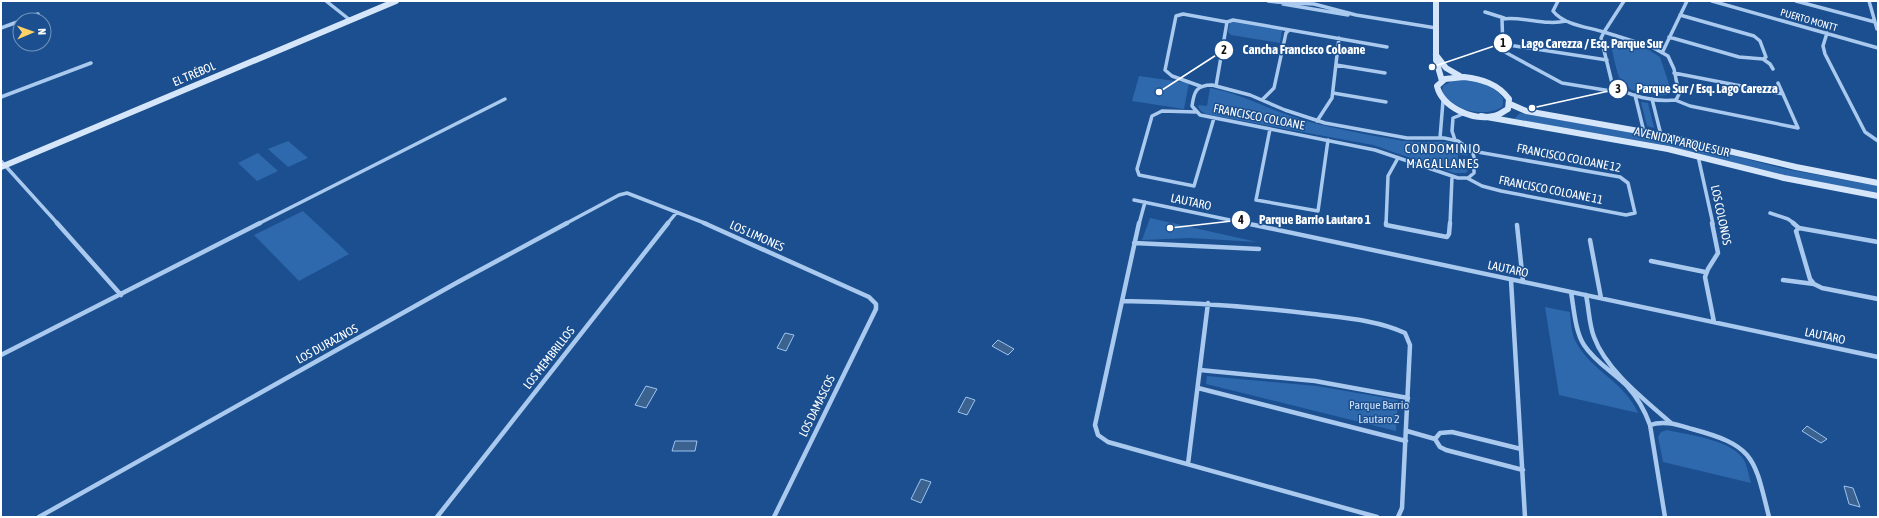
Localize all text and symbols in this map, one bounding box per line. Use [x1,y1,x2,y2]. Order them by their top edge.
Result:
street label: PUERTO MONTT [1779,7,1839,34]
north arrow [12,12,52,52]
text: N [36,28,48,35]
callout: Lago Carezza / Esq. Parque Sur [1493,31,1670,56]
text: 1 [1500,36,1506,50]
text: Lago Carezza / Esq. Parque Sur [1521,36,1664,51]
callout: Cancha Francisco Coloane [1214,37,1373,62]
text: Cancha Francisco Coloane [1243,42,1365,57]
text: 2 [1221,43,1227,57]
street label: EL TRÉBOL [170,59,218,89]
callout: Parque Sur / Esq. Lago Carezza [1608,76,1785,101]
text: Parque Sur / Esq. Lago Carezza [1636,81,1778,96]
text: 3 [1615,82,1621,96]
street label: FRANCISCO COLOANE [1212,101,1306,133]
street label: AVENIDA PARQUE SUR [1633,124,1731,160]
district label: CONDOMINIO MAGALLANES [1405,141,1481,171]
street label: FRANCISCO COLOANE 12 [1516,141,1622,175]
street label: FRANCISCO COLOANE 11 [1498,173,1605,207]
street label: LOS COLONOS [1708,184,1734,246]
street label: LAUTARO [1169,191,1213,213]
callout: Parque Barrio Lautaro 1 [1231,207,1379,232]
text: Parque Barrio Lautaro 1 [1259,212,1371,227]
text: 4 [1237,213,1244,227]
street label: LOS LIMONES [728,218,786,254]
street label: LAUTARO [1486,258,1530,280]
street label: LOS DURAZNOS [294,321,360,367]
street label: LOS MEMBRILLOS [520,324,578,392]
street label: LAUTARO [1803,325,1847,347]
street label: LOS DAMASCOS [796,373,838,439]
park label: Parque Barrio Lautaro 2 [1349,398,1409,426]

